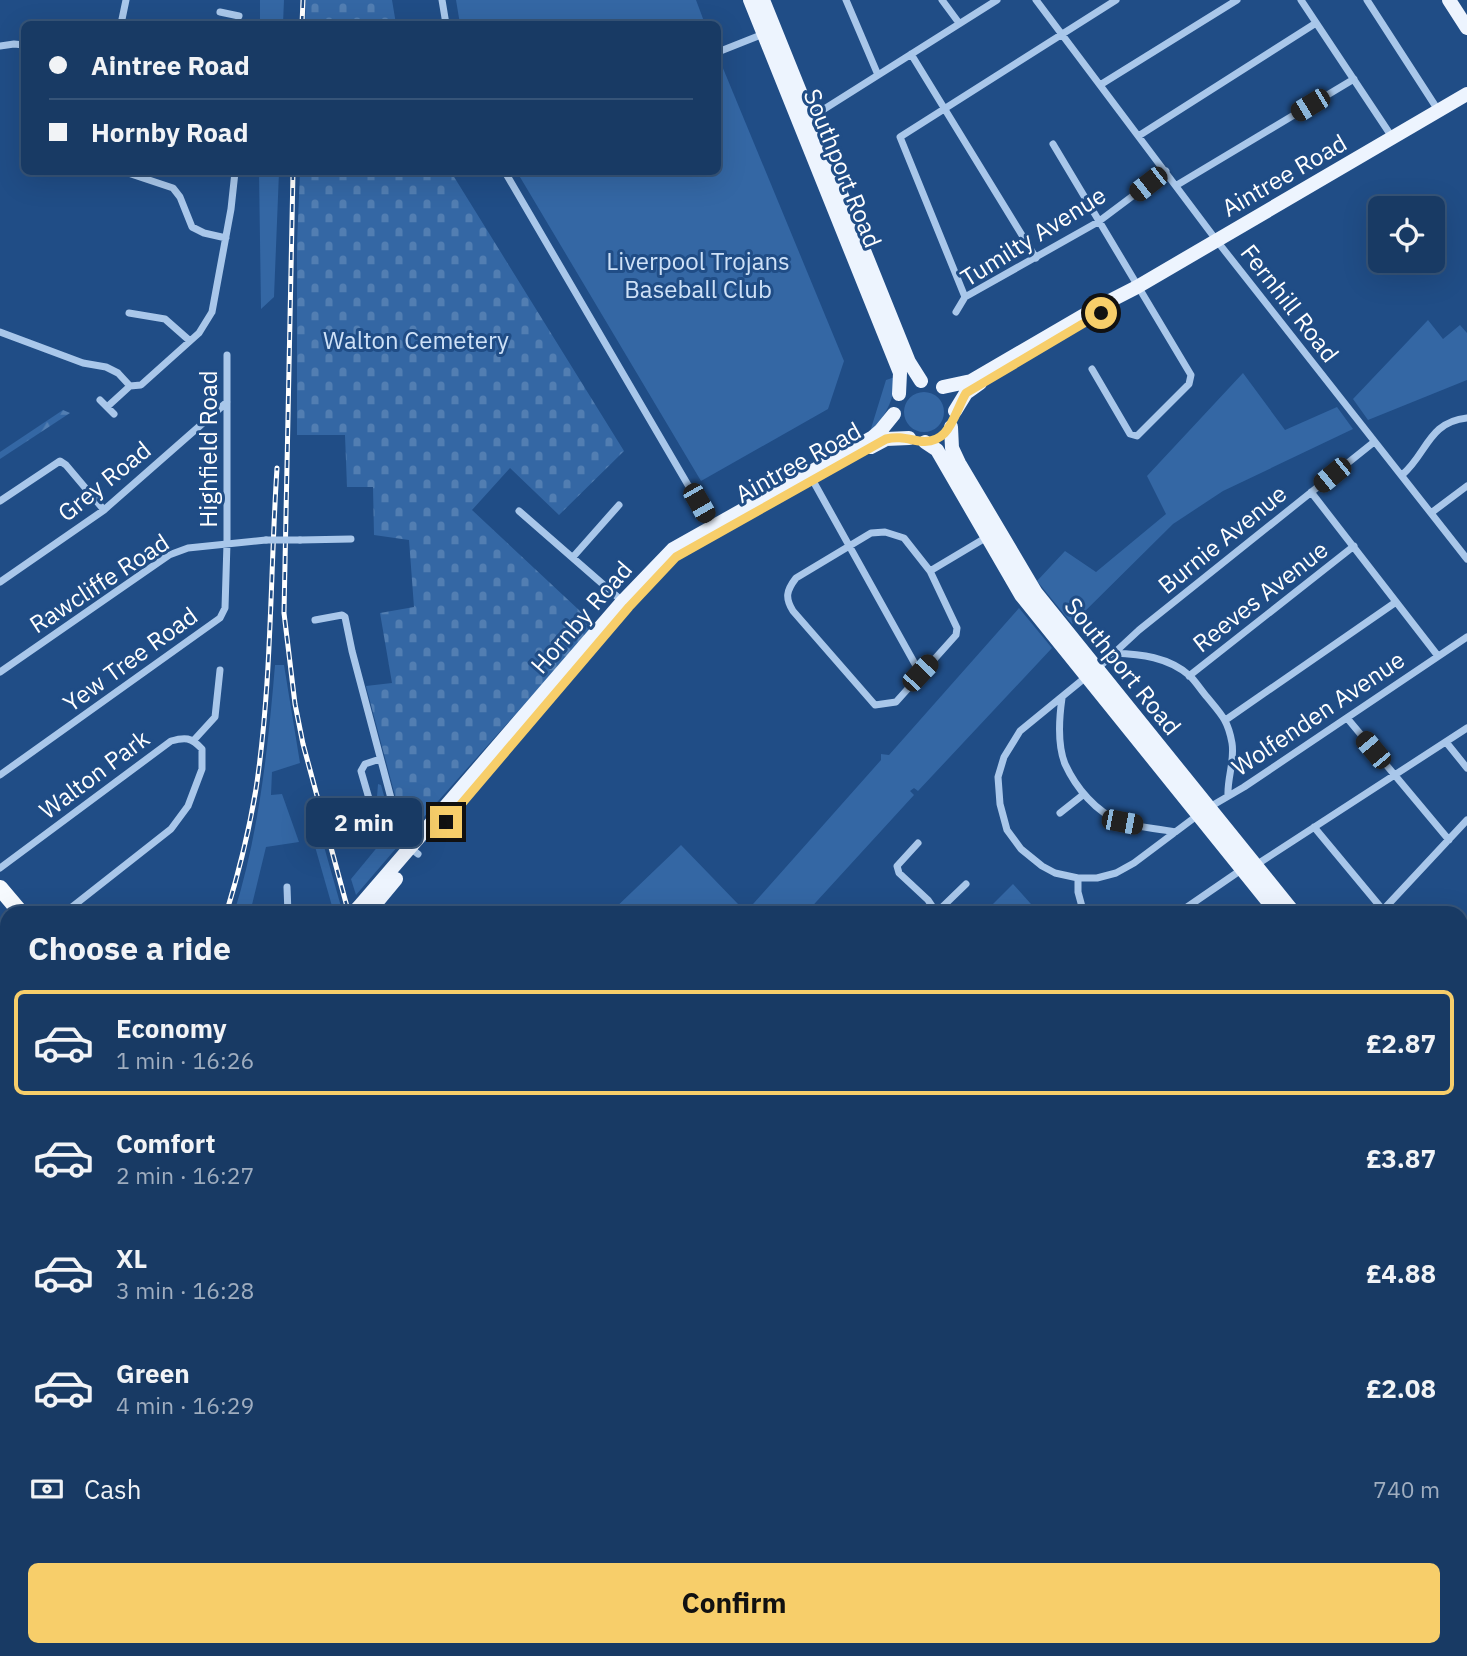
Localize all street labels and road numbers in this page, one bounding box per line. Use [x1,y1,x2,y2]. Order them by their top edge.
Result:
street label: Southport Road [797,84,889,252]
street label: Aintree Road [1216,126,1352,224]
street label: Tumilty Avenue [954,179,1112,293]
street label: Fernhill Road [1234,237,1346,369]
street label: Highfield Road [192,370,224,528]
street label: Aintree Road [729,414,867,510]
street label: Grey Road [51,434,157,528]
street label: Burnie Avenue [1151,477,1293,601]
street label: Rawcliffe Road [23,526,175,640]
street label: Reeves Avenue [1186,533,1334,659]
street label: Hornby Road [523,554,639,680]
street label: Southport Road [1058,590,1188,742]
street label: Yew Tree Road [56,599,204,719]
street label: Wolfenden Avenue [1225,643,1411,783]
street label: Walton Park [32,722,156,826]

